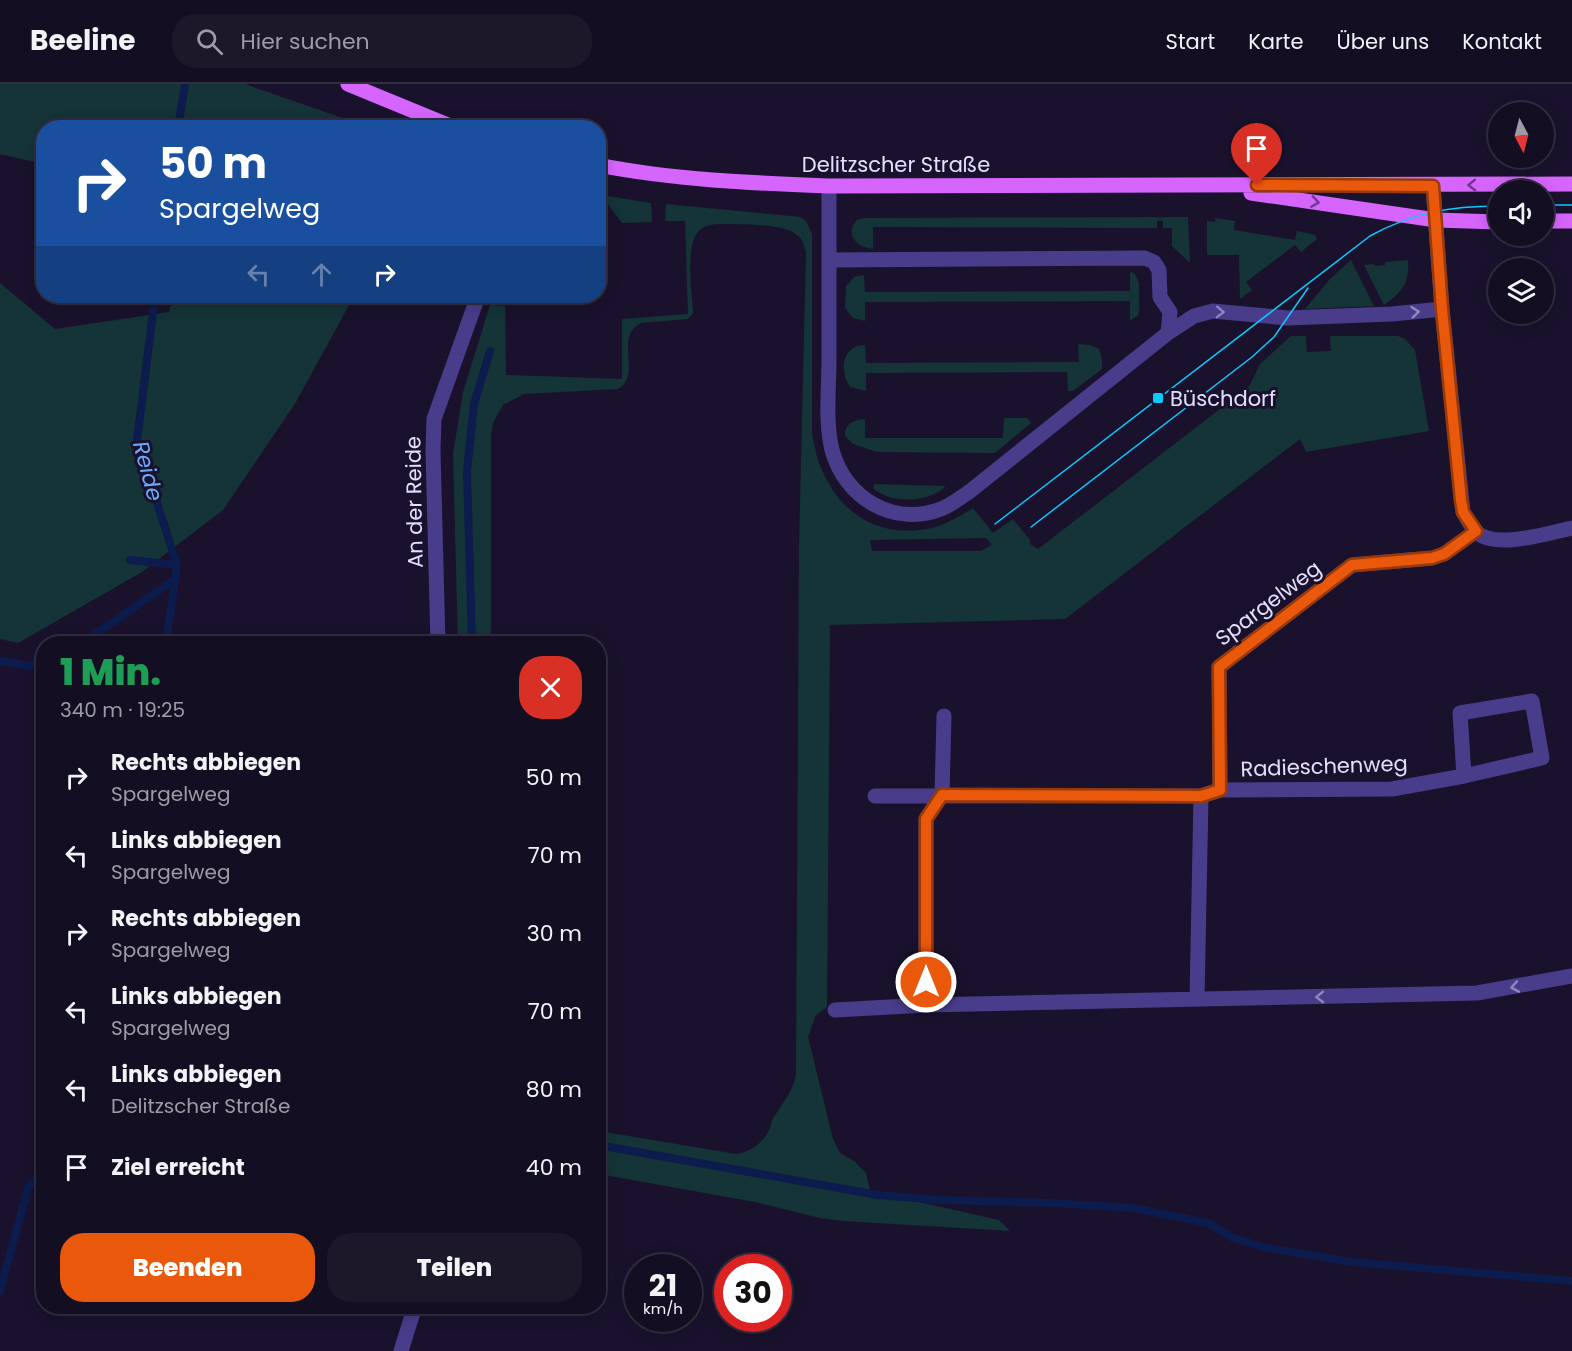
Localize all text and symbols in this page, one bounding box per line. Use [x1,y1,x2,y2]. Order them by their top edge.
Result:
search box [172,14,592,68]
text: Beeline [30,21,136,60]
icon: search [193,25,226,58]
text: Hier suchen [241,26,370,57]
text: Start [1166,27,1215,56]
text: Karte [1248,27,1304,56]
text: Über uns [1337,27,1429,56]
text: Kontakt [1462,27,1542,56]
north arrow [1488,102,1554,168]
map controls [1488,102,1554,324]
pin [1231,123,1282,185]
icon: arrive [1240,132,1273,165]
text: 50 m [159,134,267,193]
icon: right [60,144,138,222]
street label: Delitzscher Straße [802,150,990,179]
one-way arrow [1467,179,1476,191]
button: sound [1488,180,1554,246]
text: Spargelweg [159,190,320,227]
one-way arrow [1311,196,1320,208]
icon: left [242,258,275,291]
icon: ahead [305,258,338,291]
icon: right [368,258,401,291]
button: layers [1488,258,1554,324]
one-way arrow [1216,306,1225,319]
one-way arrow [1410,306,1419,319]
place label: Büschdorf [1170,384,1276,413]
marker: Büschdorf [1151,391,1165,405]
street label: An der Reide [398,436,430,568]
water label: Reide [125,438,171,504]
street label: Spargelweg [1209,554,1327,652]
text: 1 Min. [60,647,161,698]
button: close [519,656,582,719]
text: 340 m · 19:25 [60,696,185,724]
text: Rechts abbiegen [111,747,301,778]
street label: Radieschenweg [1240,749,1408,783]
icon: right [60,761,93,794]
text: 50 m [526,762,582,793]
text: Spargelweg [111,780,230,808]
text: Links abbiegen [111,825,282,856]
icon: left [60,839,93,872]
text: 70 m [528,840,582,871]
text: Spargelweg [111,858,230,886]
text: Rechts abbiegen [111,903,301,934]
icon: right [60,917,93,950]
text: 30 m [527,918,582,949]
text: Spargelweg [111,936,230,964]
position arrow [894,950,958,1014]
one-way arrow [1510,980,1519,992]
text: Links abbiegen [111,981,282,1012]
one-way arrow [1316,990,1325,1003]
icon: left [60,995,93,1028]
text: 70 m [528,996,582,1027]
text: Spargelweg [111,1014,230,1042]
text: Links abbiegen [111,1059,282,1090]
icon: left [60,1073,93,1106]
text: 80 m [526,1074,582,1105]
text: Delitzscher Straße [111,1092,290,1120]
icon: arrive [60,1151,93,1184]
text: Ziel erreicht [111,1152,245,1183]
text: 40 m [526,1152,582,1183]
button: Beenden [60,1233,315,1302]
button: Teilen [327,1233,582,1302]
speed limit sign: 30 [714,1254,792,1332]
text: 21 [649,1264,677,1307]
text: km/h [643,1298,683,1319]

